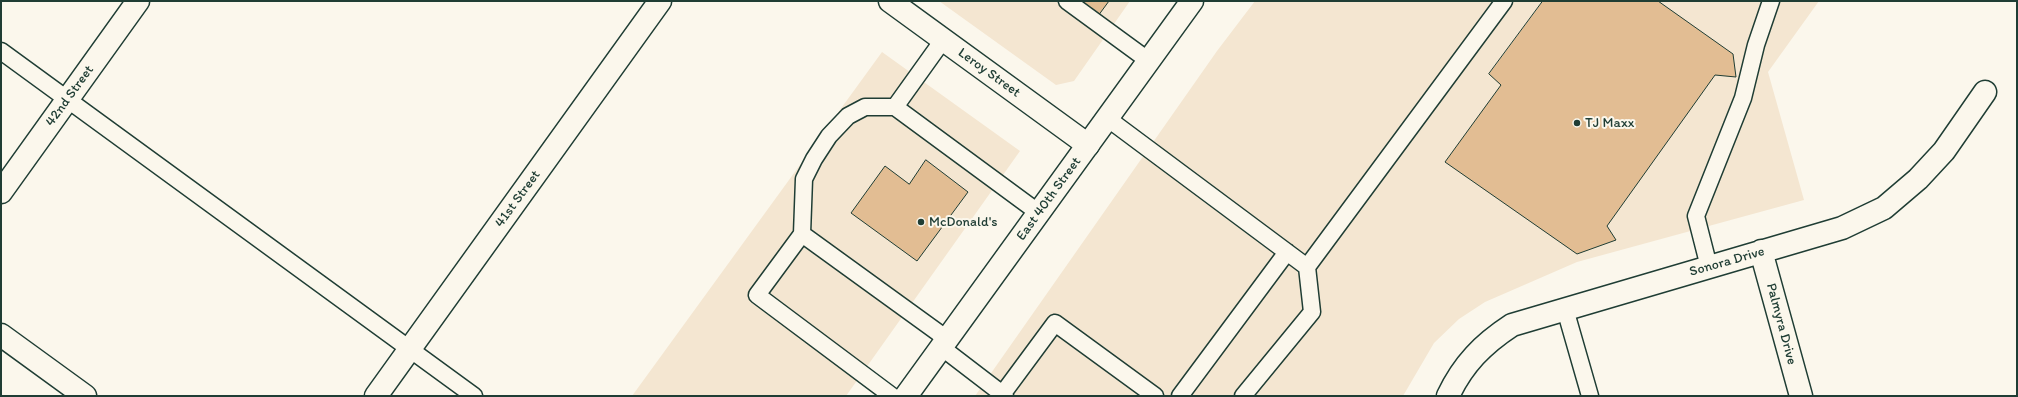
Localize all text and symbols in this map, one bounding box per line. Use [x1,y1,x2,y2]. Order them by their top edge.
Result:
street label: Leroy Street [954,45,1024,101]
street label: 42nd Street [42,62,98,130]
place label: TJ Maxx [1585,115,1634,131]
marker: TJ Maxx [1572,118,1582,128]
street label: East 40th Street [1013,154,1085,244]
street label: 41st Street [492,167,544,231]
place label: McDonald's [929,214,997,230]
marker: McDonald's [916,217,926,227]
street label: Sonora Drive [1688,243,1766,281]
street label: Palmyra Drive [1762,281,1800,367]

